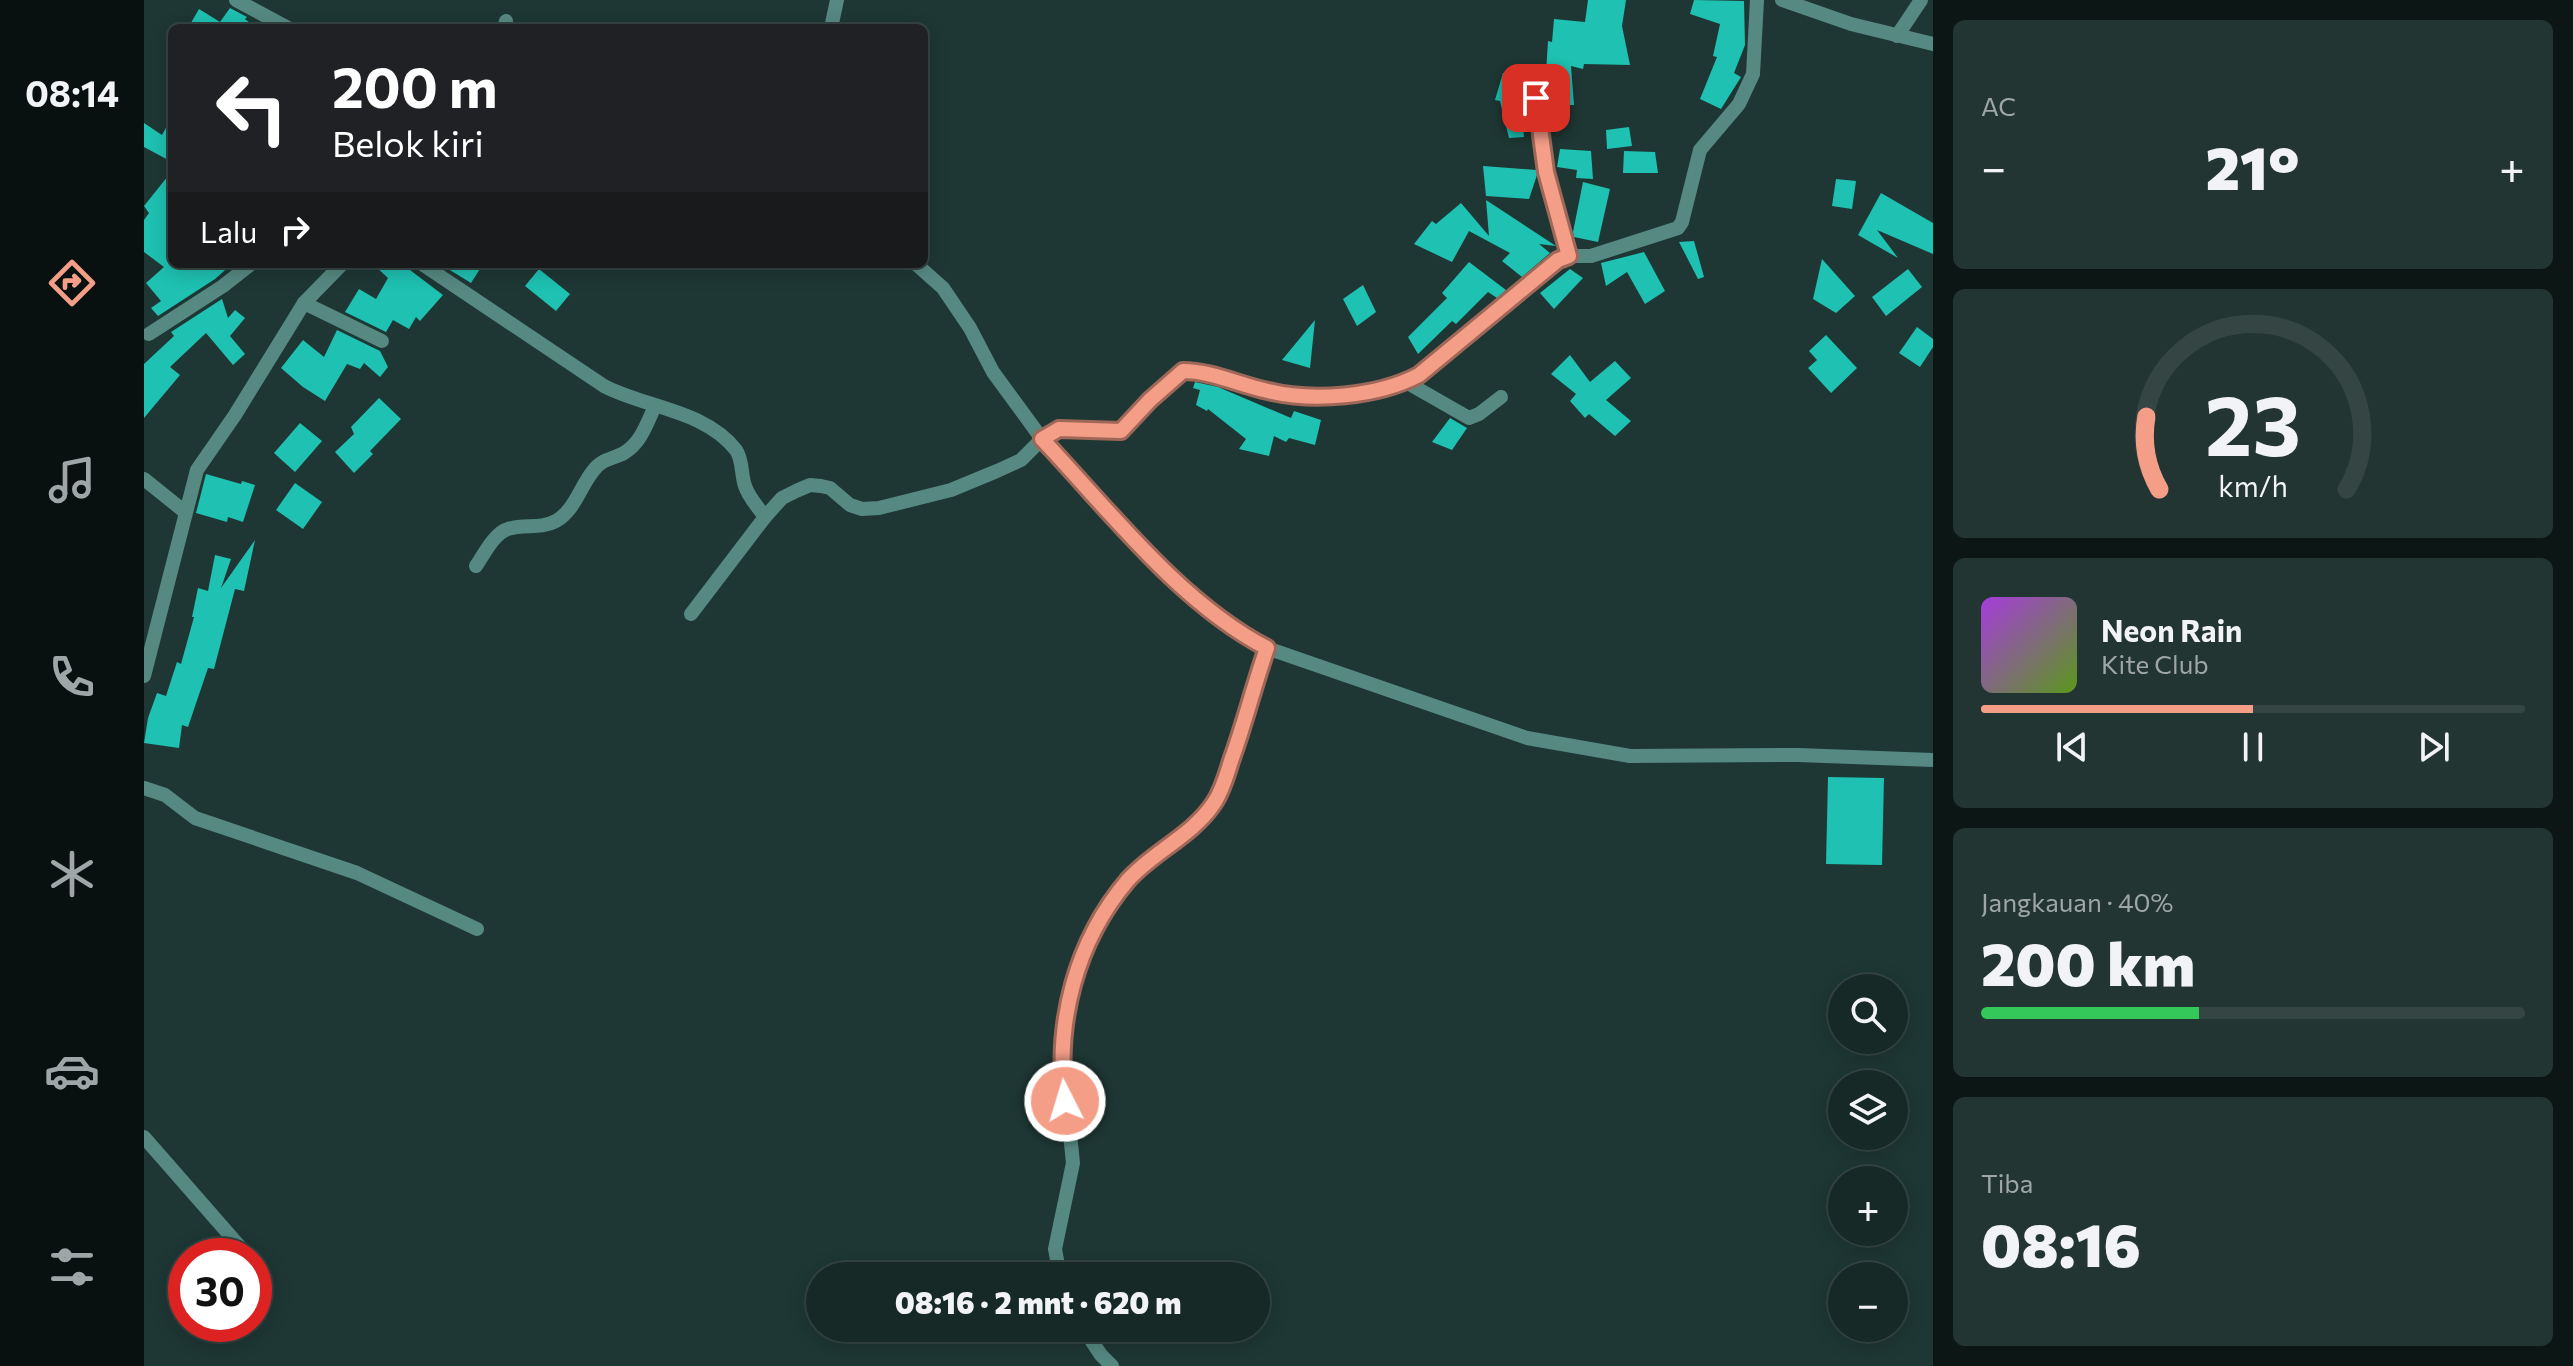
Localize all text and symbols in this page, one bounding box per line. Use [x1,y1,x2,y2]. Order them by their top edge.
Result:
text: 200 m [332,51,498,120]
icon: left [200,56,304,160]
pin [1502,64,1570,132]
text: 08:14 [25,70,119,114]
icon: arrive [1514,76,1558,120]
text: AC [1981,90,2016,121]
text: Belok kiri [332,120,484,164]
text: 21° [2205,129,2300,202]
text: − [1981,139,2006,193]
text: + [2499,139,2525,193]
icon: right [273,208,317,252]
text: Lalu [200,212,257,249]
icon: directions [44,255,100,311]
text: 23 [2205,370,2301,472]
icon: music [44,452,100,508]
text: km/h [2218,468,2288,503]
text: Neon Rain [2101,611,2242,648]
text: Kite Club [2101,648,2209,679]
icon: phone [44,649,100,705]
icon: previous [2050,725,2094,769]
icon: pause [2231,725,2275,769]
icon: next [2412,725,2456,769]
icon: climate [44,846,100,902]
text: Jangkauan · 40% [1981,886,2173,917]
text: 200 km [1981,925,2195,998]
map controls [1828,974,1908,1342]
button: search [1828,974,1908,1054]
icon: car [44,1043,100,1099]
position arrow [1023,1059,1107,1143]
button: layers [1828,1070,1908,1150]
button: + [1828,1166,1908,1246]
text: Tiba [1981,1167,2033,1198]
text: 08:16 [1981,1206,2141,1279]
speed limit sign: 30 [168,1238,272,1342]
icon: filters [44,1239,100,1295]
button: − [1828,1262,1908,1342]
text: 08:16 · 2 mnt · 620 m [895,1283,1181,1320]

